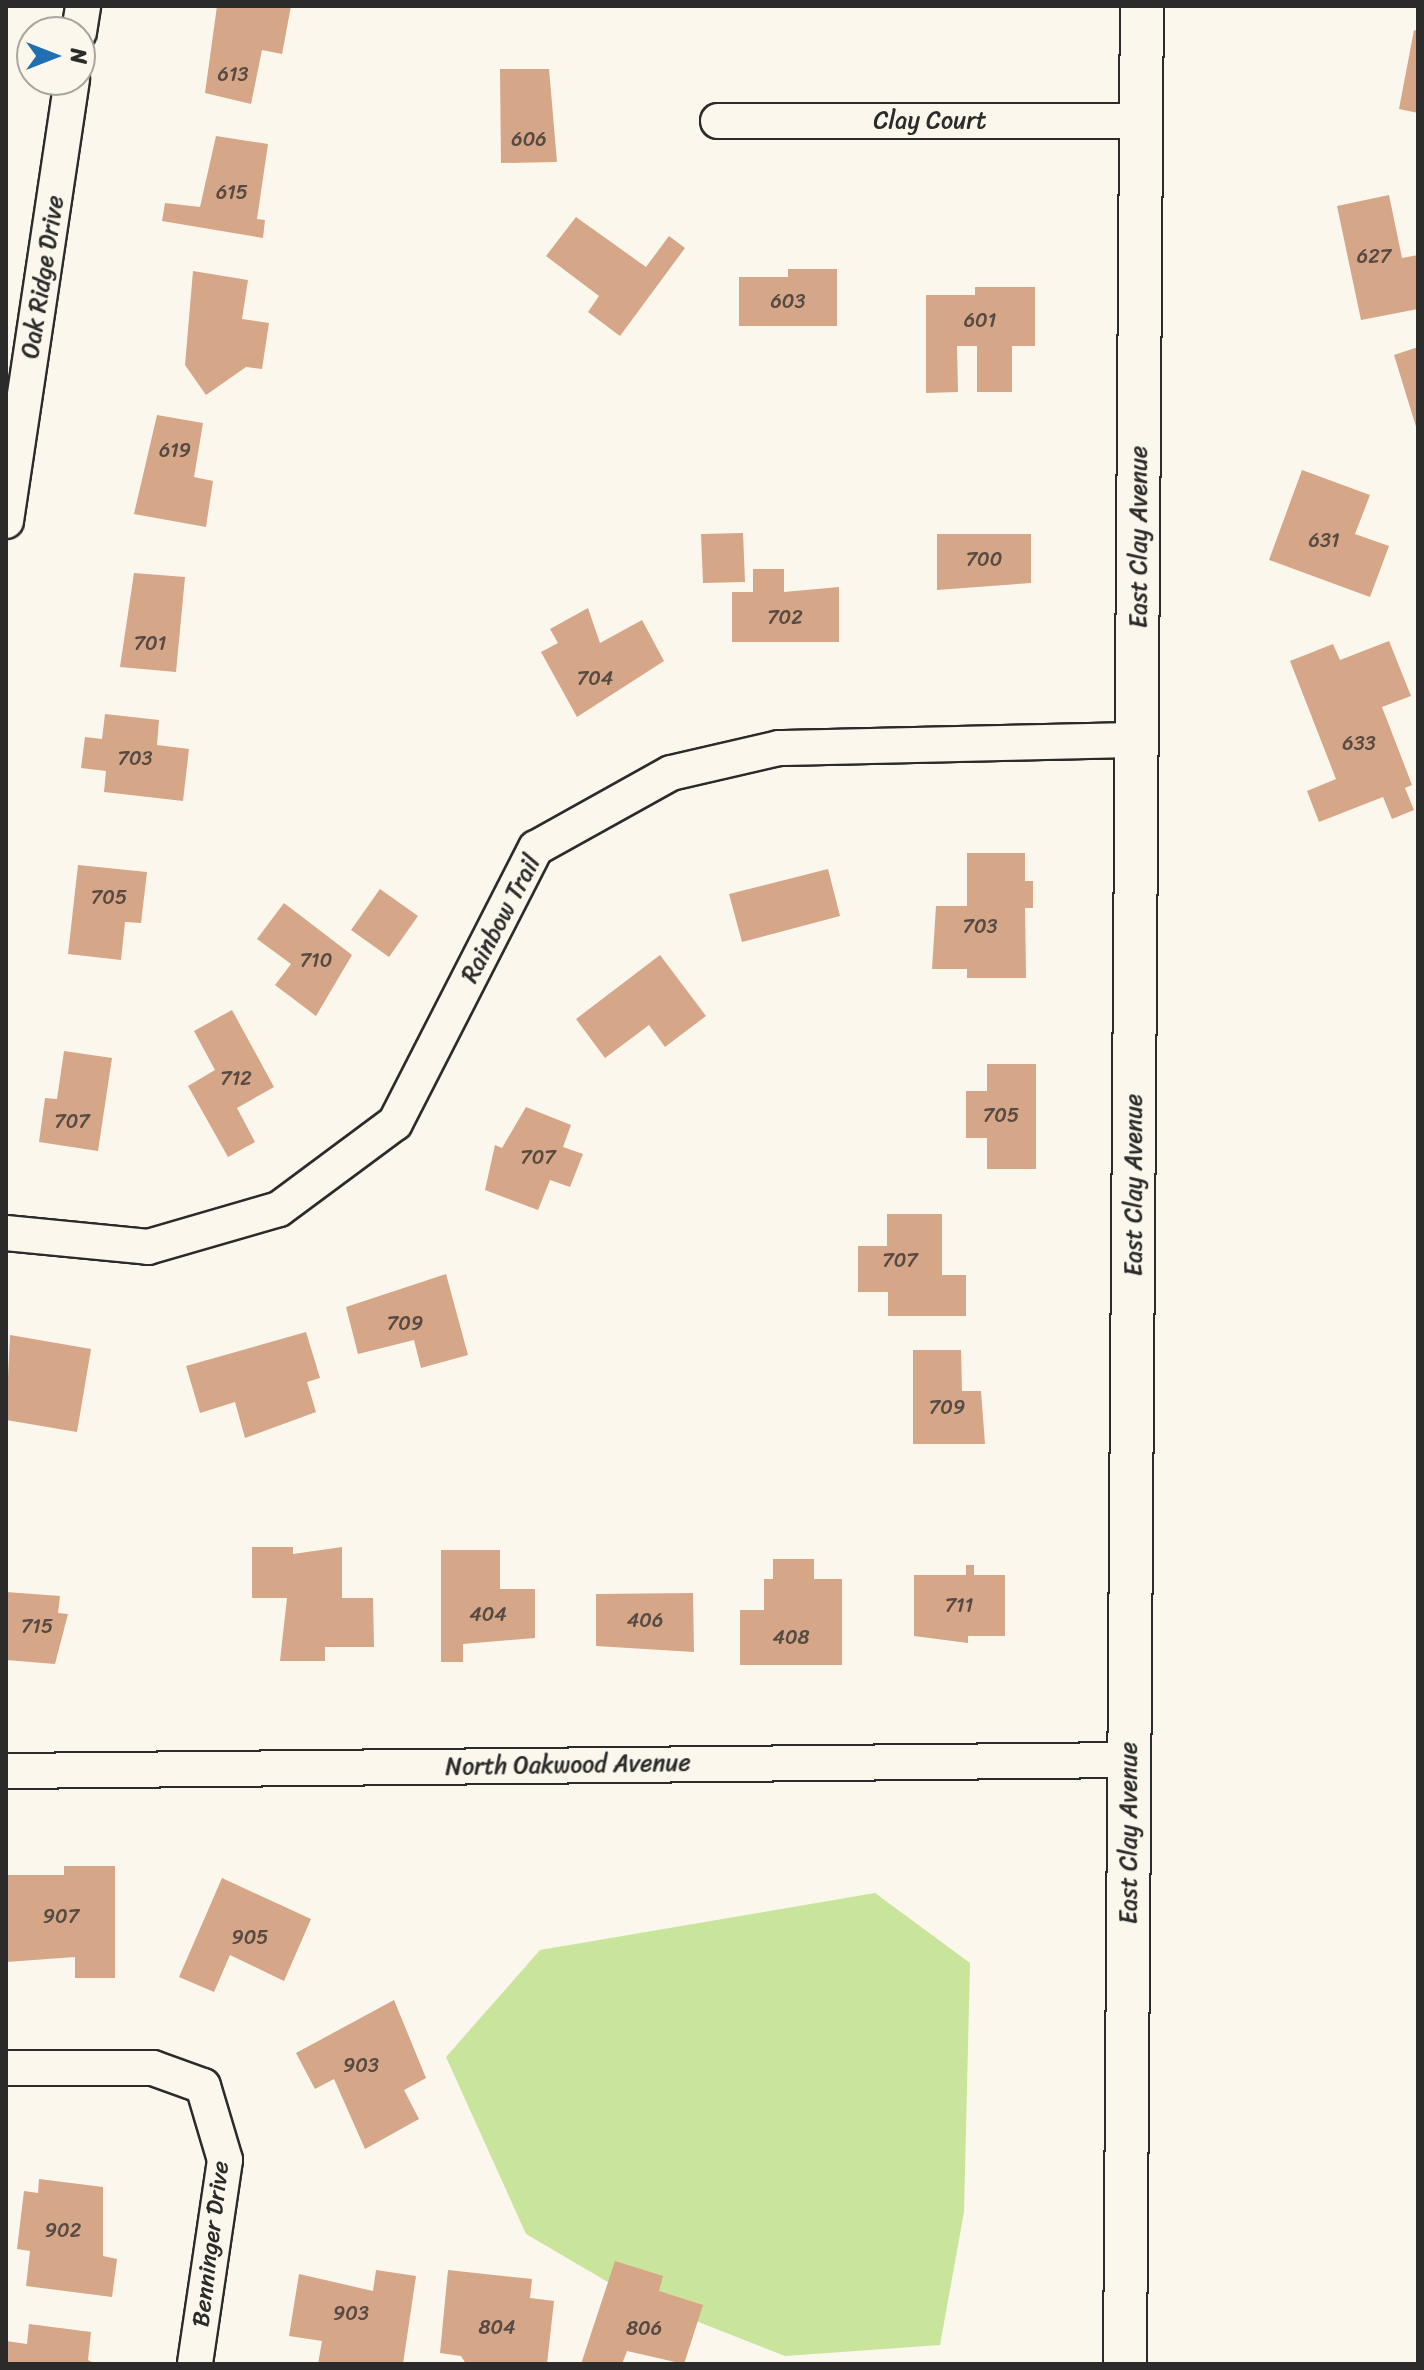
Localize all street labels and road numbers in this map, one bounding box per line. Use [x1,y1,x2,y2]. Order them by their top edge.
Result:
street label: Clay Court [874,107,986,135]
street label: Oak Ridge Drive [16,193,70,361]
street label: East Clay Avenue [1125,446,1153,628]
street label: Rainbow Trail [455,850,547,988]
street label: East Clay Avenue [1120,1094,1148,1276]
street label: East Clay Avenue [1115,1742,1143,1924]
street label: North Oakwood Avenue [446,1748,690,1782]
street label: Benninger Drive [187,2159,235,2329]

